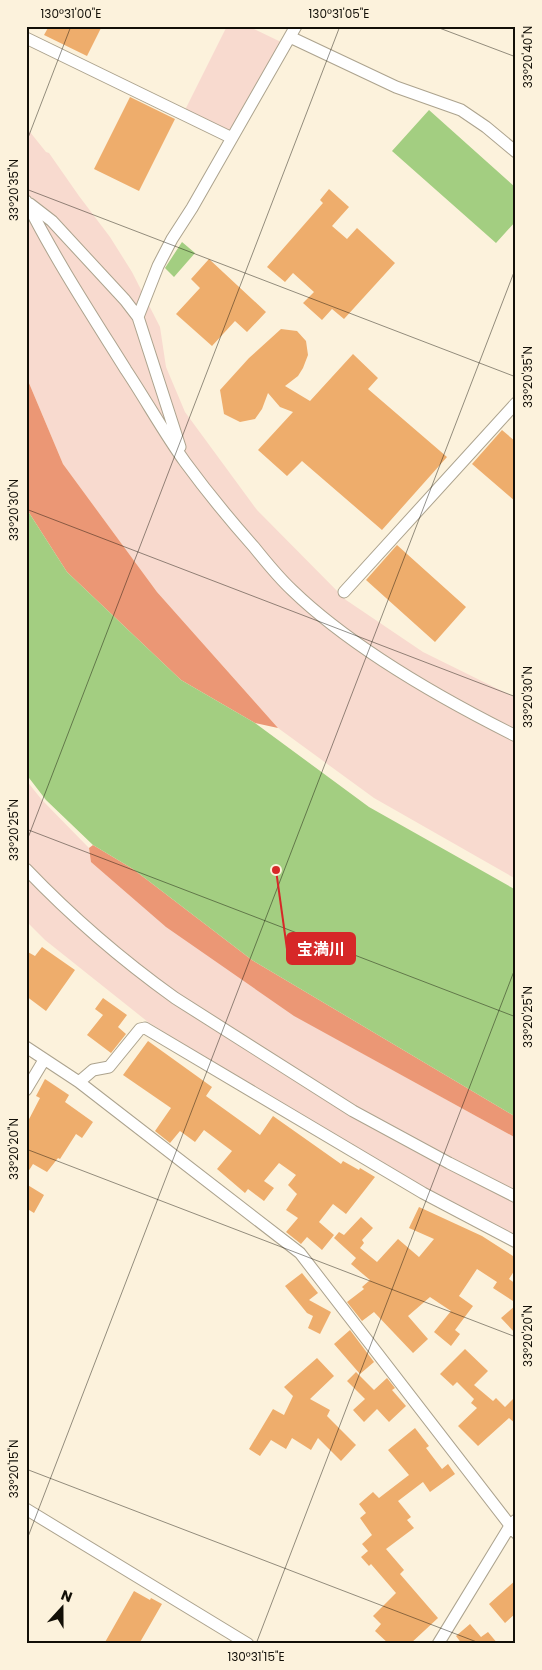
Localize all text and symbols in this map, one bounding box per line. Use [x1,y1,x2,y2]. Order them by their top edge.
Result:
text: 130°31'00"E [41,5,101,22]
text: 130°31'05"E [309,5,369,22]
text: 33°20'40"N [519,26,536,88]
text: 33°20'35"N [5,159,22,221]
text: 33°20'35"N [519,346,536,408]
text: 33°20'30"N [5,479,22,541]
text: 33°20'30"N [519,666,536,728]
text: 33°20'25"N [5,799,22,861]
callout: 宝満川 [287,933,355,964]
text: 宝満川 [297,938,345,961]
text: 33°20'25"N [519,986,536,1048]
text: 33°20'20"N [5,1118,22,1180]
text: 33°20'20"N [519,1305,536,1367]
text: 33°20'15"N [5,1440,22,1498]
north arrow [38,1582,88,1632]
text: N [58,1585,75,1607]
text: 130°31'15"E [227,1648,285,1665]

